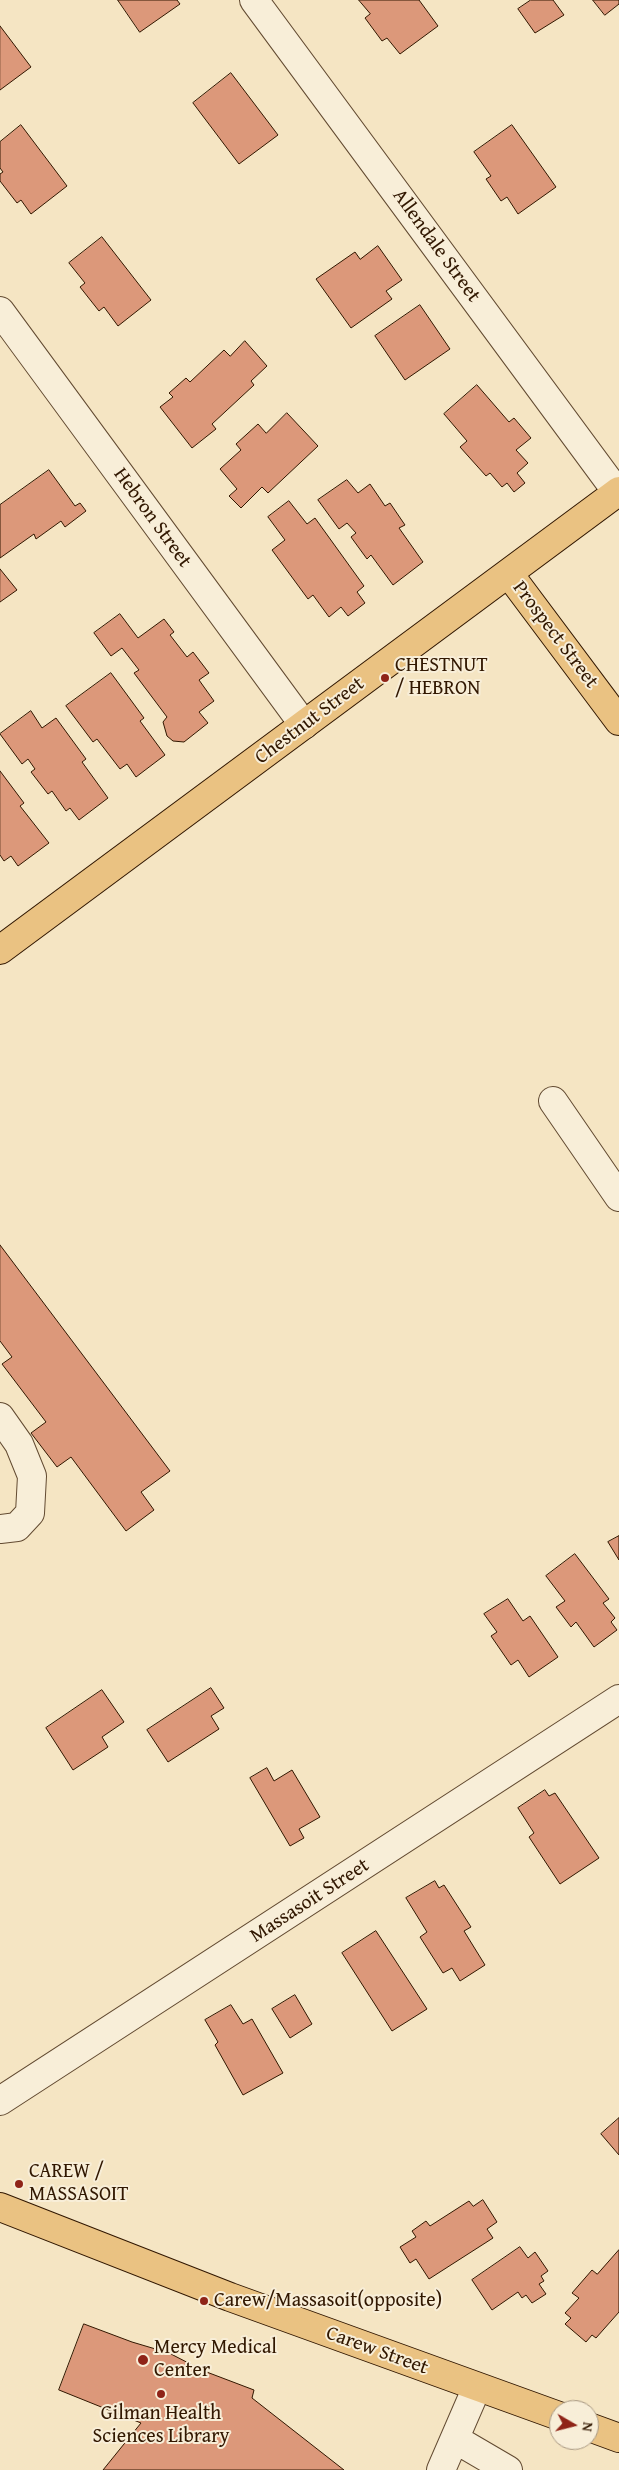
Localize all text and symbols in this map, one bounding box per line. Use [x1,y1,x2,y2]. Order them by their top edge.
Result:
street label: Allendale Street [387,185,485,307]
street label: Hebron Street [108,463,196,573]
street label: Prospect Street [507,577,603,693]
place label: CHESTNUT / HEBRON [395,654,488,701]
street label: Chestnut Street [251,672,369,770]
marker: CHESTNUT / HEBRON [379,672,391,684]
street label: Massasoit Street [246,1854,374,1948]
place label: CAREW / MASSASOIT [29,2160,128,2207]
marker: CAREW / MASSASOIT [13,2178,25,2190]
place label: Carew/Massasoit(opposite) [214,2289,442,2313]
marker: Carew/Massasoit(opposite) [198,2295,210,2307]
street label: Carew Street [323,2321,431,2381]
place label: Mercy Medical Center [154,2336,277,2383]
marker: Mercy Medical Center [136,2353,150,2367]
marker: Gilman Health Sciences Library [155,2388,167,2400]
north arrow [549,2400,599,2450]
place label: Gilman Health Sciences Library [93,2402,229,2449]
text: N [577,2421,598,2433]

